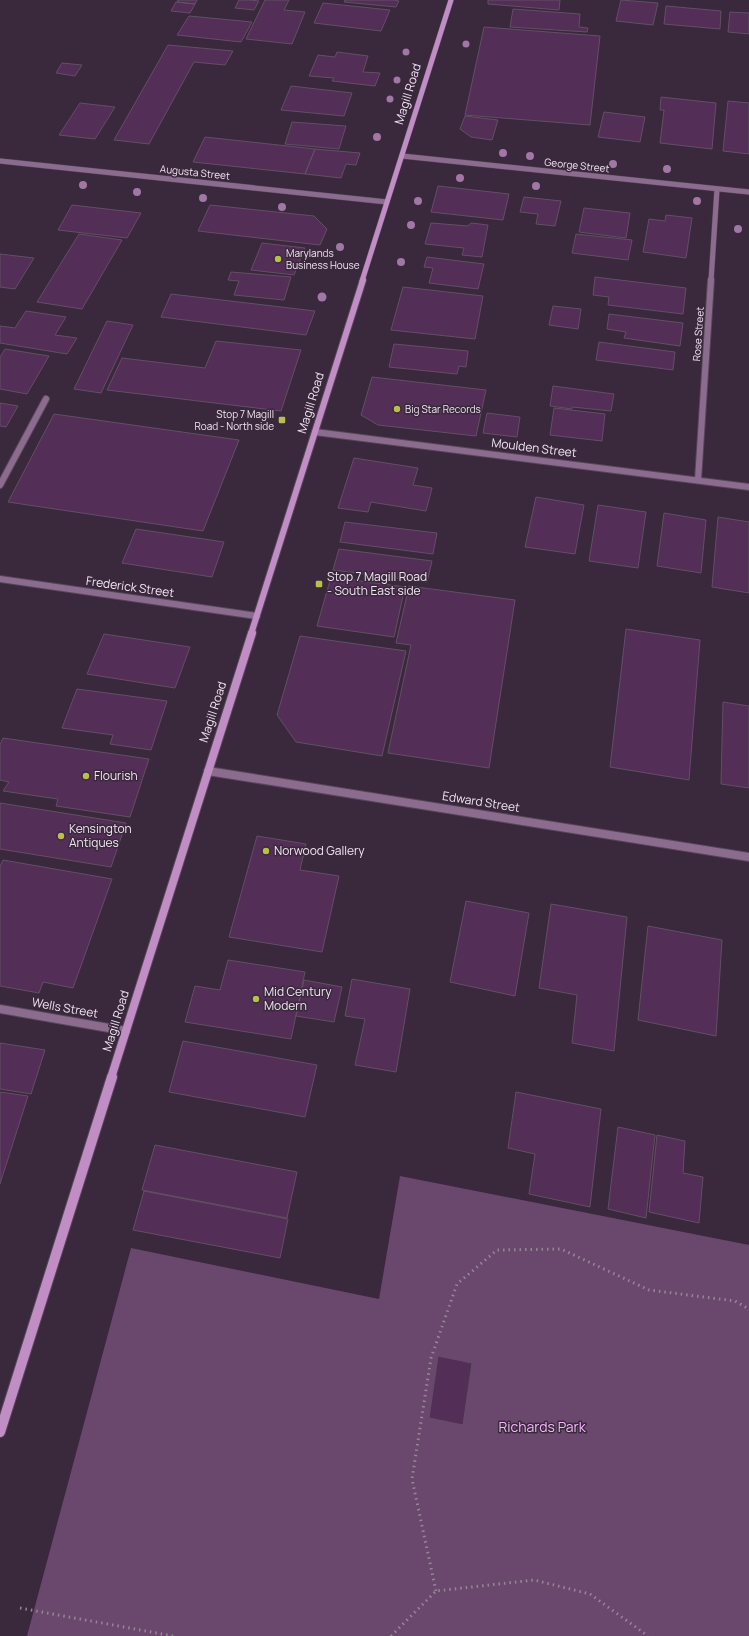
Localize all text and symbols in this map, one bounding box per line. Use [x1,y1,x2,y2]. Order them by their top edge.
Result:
street label: Magill Road [390,61,425,127]
street label: George Street [544,155,610,175]
street label: Augusta Street [159,161,231,183]
place label: Marylands Business House [286,246,360,272]
marker: Marylands Business House [273,254,283,264]
street label: Rose Street [689,306,707,362]
street label: Magill Road [293,370,328,436]
place label: Big Star Records [405,402,481,416]
marker: Big Star Records [392,404,402,414]
place label: Stop 7 Magill Road - North side [194,407,274,433]
marker: Stop 7 Magill Road - North side [277,415,287,425]
street label: Moulden Street [490,434,578,461]
place label: Stop 7 Magill Road - South East side [327,568,427,599]
street label: Frederick Street [85,572,175,601]
marker: Stop 7 Magill Road - South East side [314,579,324,589]
street label: Magill Road [195,679,230,744]
place label: Flourish [94,767,138,784]
marker: Flourish [81,771,91,781]
street label: Edward Street [441,787,521,816]
place label: Kensington Antiques [69,820,132,851]
marker: Kensington Antiques [56,831,66,841]
place label: Norwood Gallery [274,842,365,859]
marker: Norwood Gallery [261,846,271,856]
place label: Mid Century Modern [264,983,332,1014]
street label: Magill Road [98,988,133,1054]
street label: Wells Street [31,993,100,1022]
marker: Mid Century Modern [251,994,261,1004]
park label: Richards Park [498,1417,587,1436]

